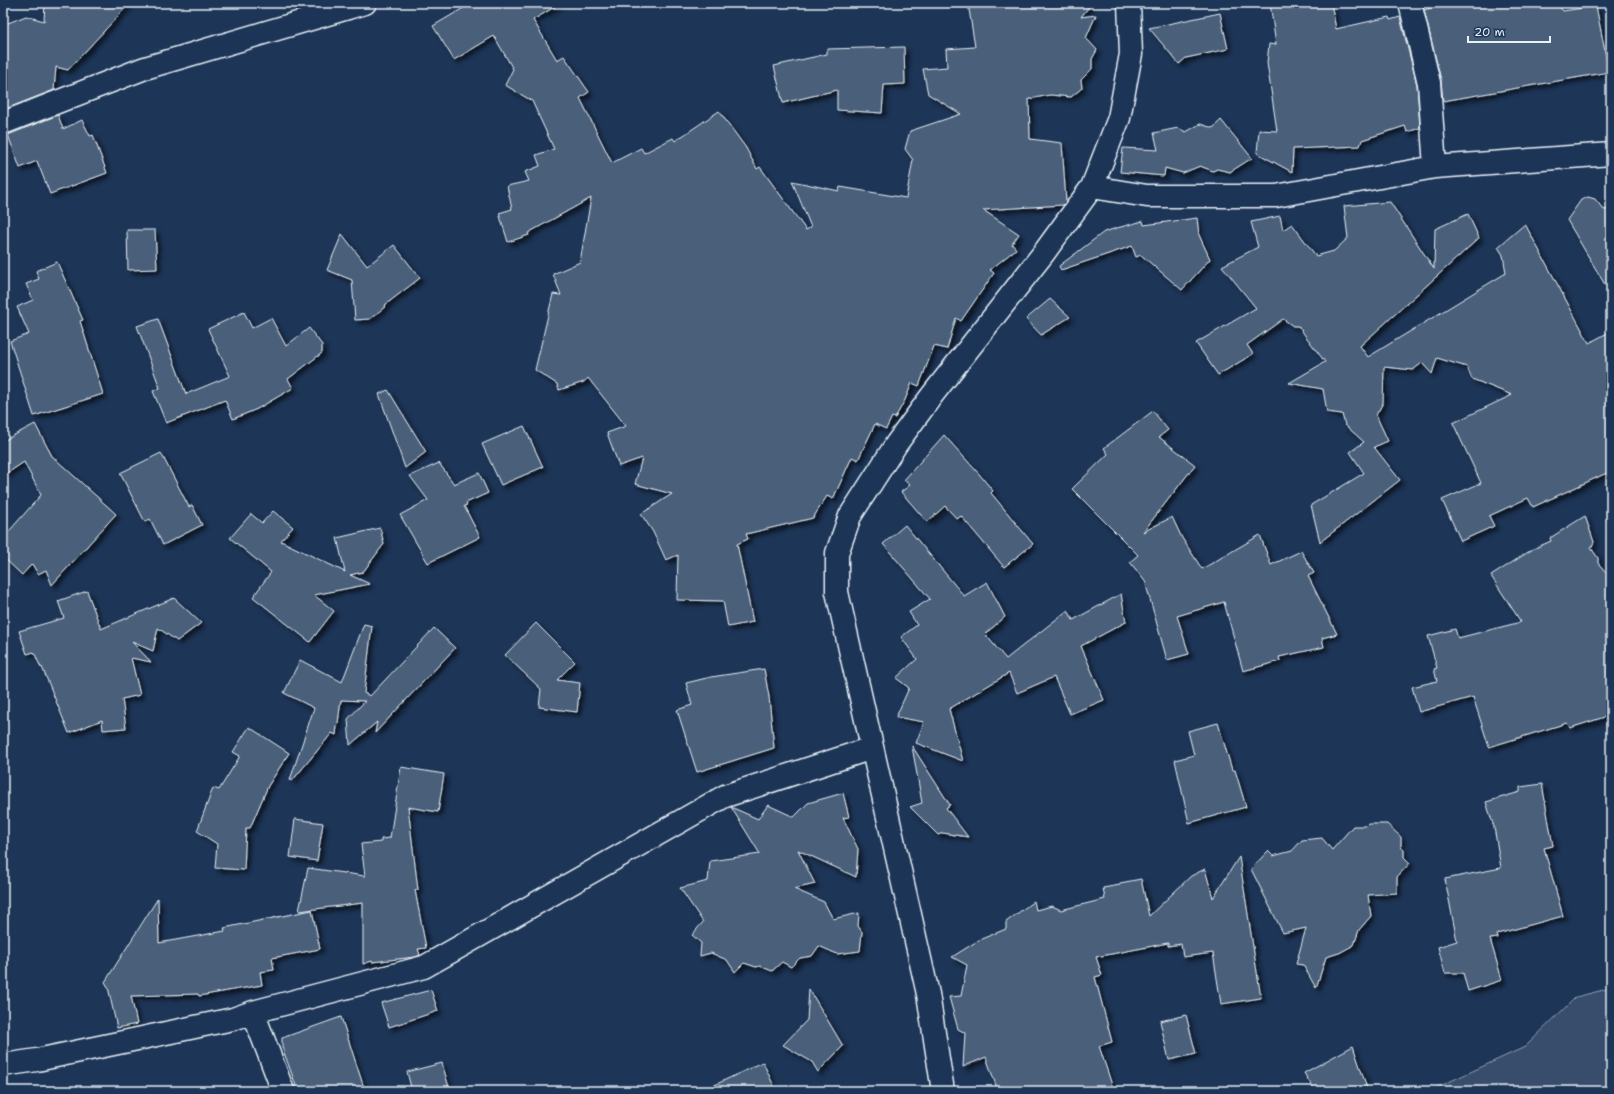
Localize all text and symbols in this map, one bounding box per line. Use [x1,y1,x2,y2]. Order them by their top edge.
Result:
scale bar [1468,18,1550,44]
text: 20 m [1474,24,1505,40]

